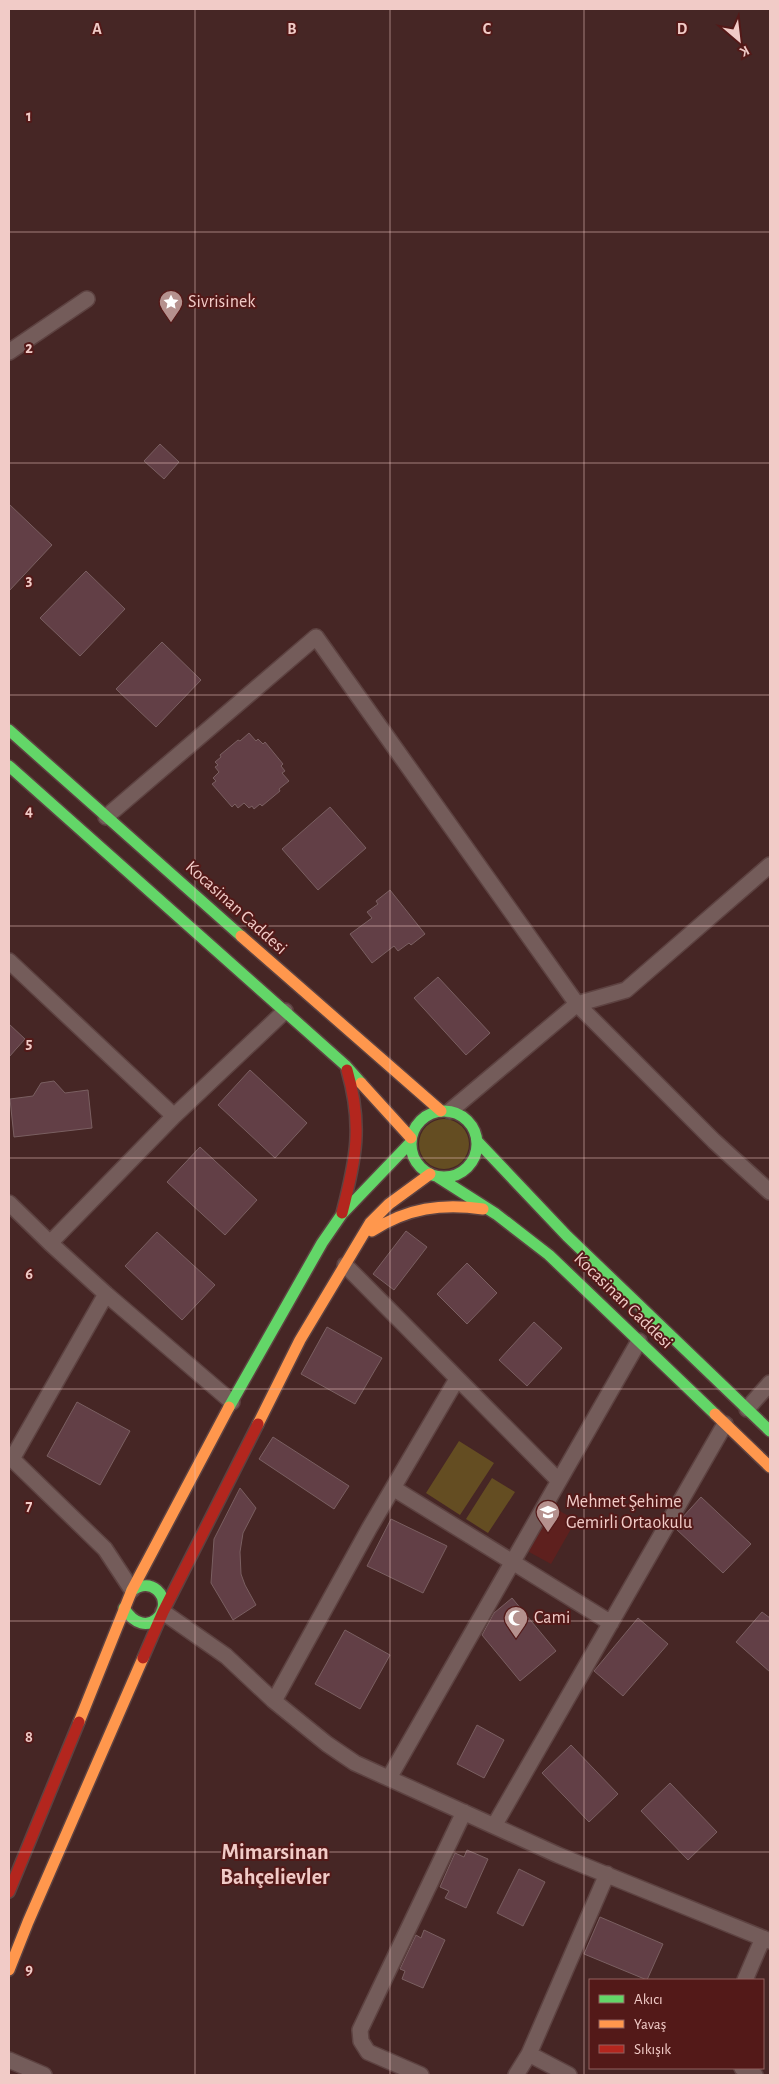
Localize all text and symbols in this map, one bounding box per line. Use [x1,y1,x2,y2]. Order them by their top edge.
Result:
north arrow [714,15,764,65]
text: A [92,21,102,37]
text: B [287,21,297,37]
text: C [483,21,492,37]
text: D [677,21,688,37]
text: K [737,42,752,59]
text: 1 [26,108,32,124]
place icon: Sivrisinek [158,289,184,323]
place label: Sivrisinek [188,293,256,311]
text: 2 [25,340,33,356]
text: 3 [26,572,33,588]
text: 4 [25,803,33,819]
street label: Kocasinan Caddesi [182,858,290,958]
text: 5 [26,1035,33,1051]
street label: Kocasinan Caddesi [570,1249,676,1353]
text: 6 [25,1266,33,1282]
place label: Mehmet Şehime Gemirli Ortaokulu [566,1493,692,1532]
text: 7 [26,1498,33,1514]
school or university icon: Mehmet Şehime Gemirli Ortaokulu [535,1499,561,1533]
mosque icon: Cami [503,1605,529,1639]
place label: Cami [534,1609,570,1627]
text: 8 [25,1729,33,1745]
district label: Mimarsinan Bahçelievler [220,1841,330,1888]
text: 9 [25,1961,33,1977]
legend [589,1979,764,2069]
text: Akıcı [634,1992,663,2007]
text: Yavaş [634,2017,666,2032]
text: Sıkışık [634,2042,671,2057]

